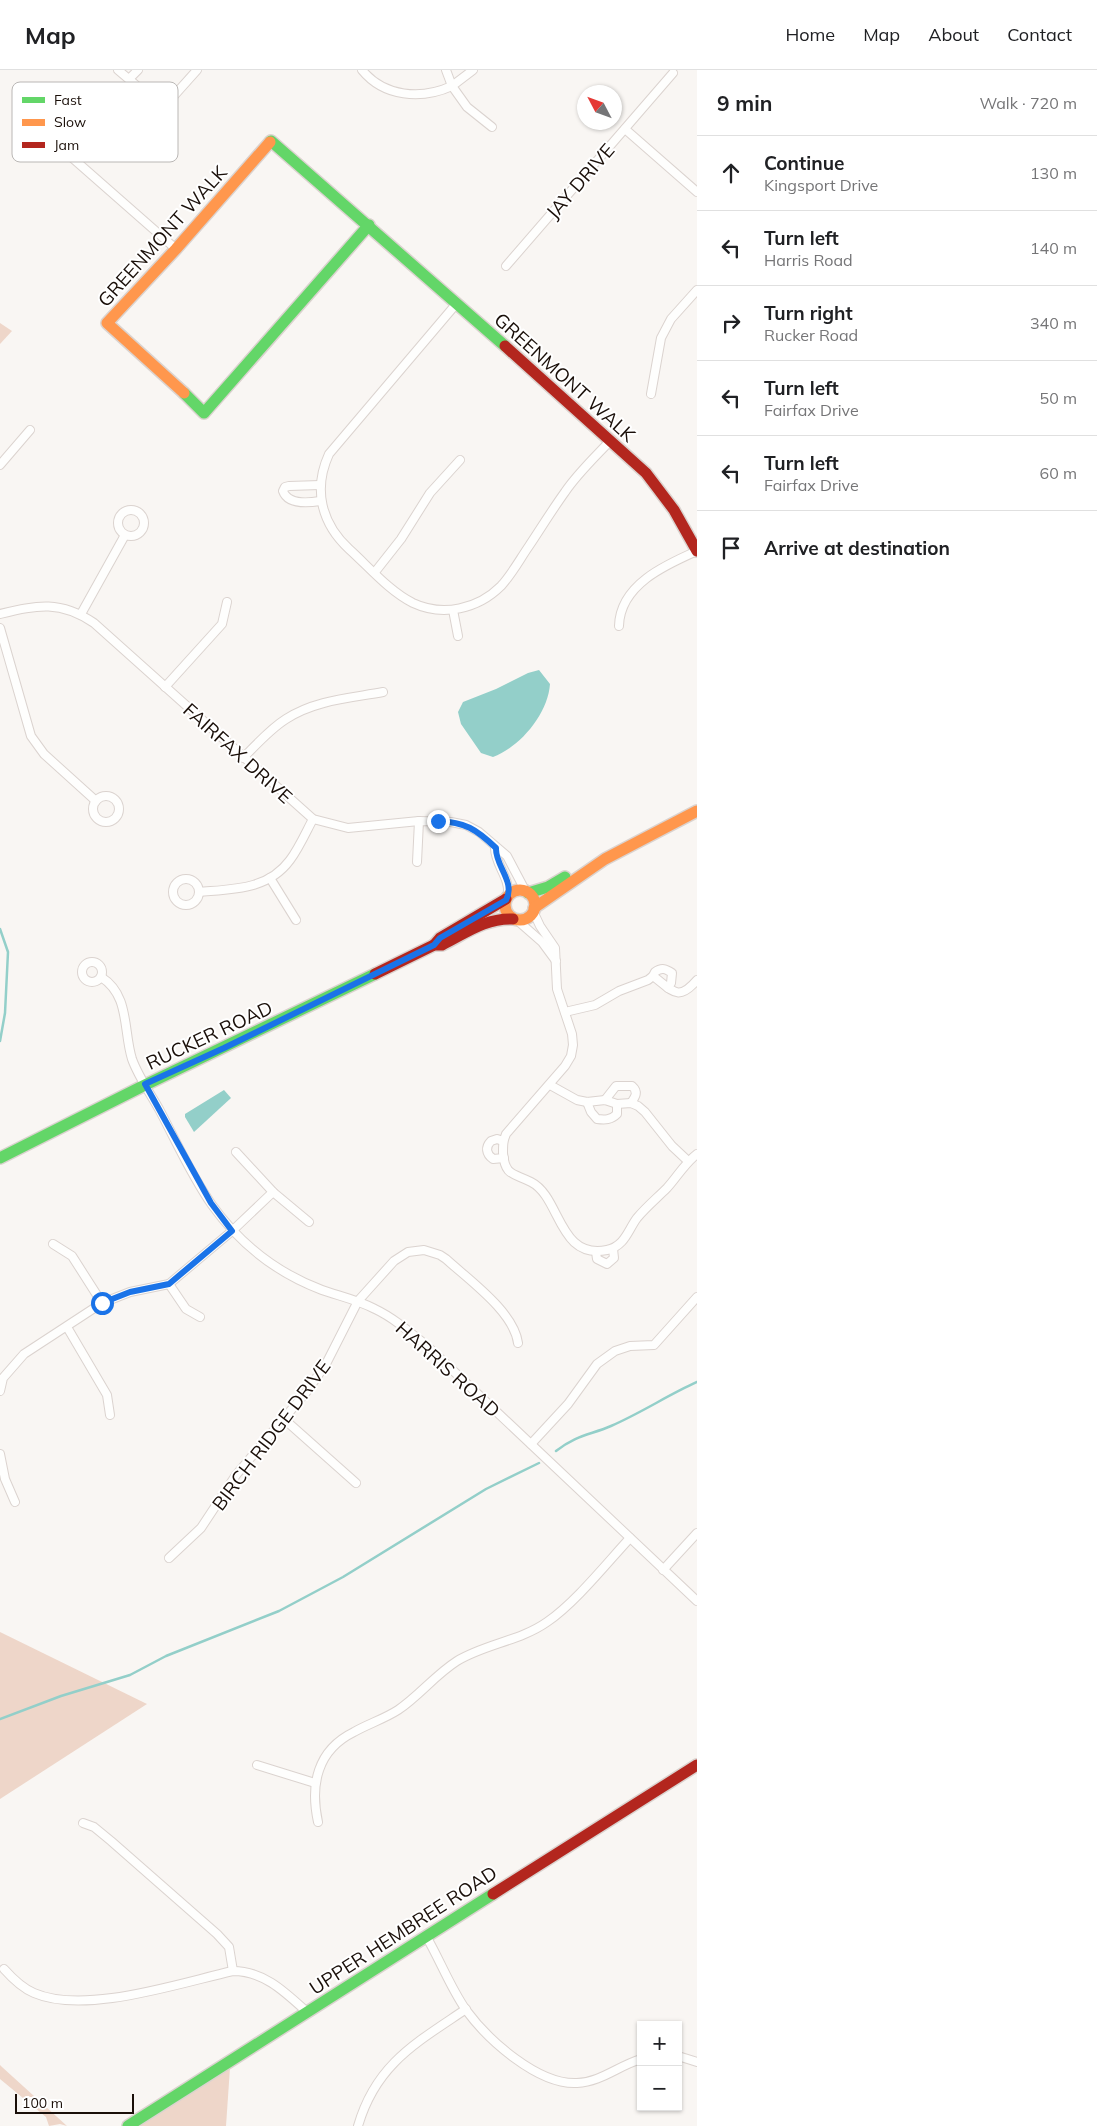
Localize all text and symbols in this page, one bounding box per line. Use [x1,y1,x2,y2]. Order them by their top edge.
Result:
text: Map [25,20,76,50]
text: Home [785,23,835,46]
text: Map [863,23,900,46]
text: About [928,23,979,46]
text: Contact [1007,23,1072,46]
legend [12,82,178,162]
north arrow [577,85,622,130]
text: 9 min [717,90,772,116]
text: Fast [54,91,82,109]
text: Walk · 720 m [979,93,1077,113]
text: Slow [54,113,86,131]
text: Jam [54,136,79,154]
street label: JAY DRIVE [541,138,619,224]
text: Continue [764,151,844,175]
icon: ahead [717,159,745,187]
street label: GREENMONT WALK [92,160,232,312]
text: 130 m [1030,163,1077,183]
text: Kingsport Drive [764,175,878,195]
text: Turn left [764,226,839,250]
icon: left [717,234,745,262]
text: 140 m [1030,238,1077,258]
text: Harris Road [764,250,853,270]
text: Turn right [764,301,853,325]
street label: GREENMONT WALK [489,307,641,447]
icon: right [717,309,745,337]
text: 340 m [1030,313,1077,333]
text: Rucker Road [764,325,858,345]
text: Turn left [764,376,839,400]
icon: left [717,384,745,412]
text: 50 m [1040,388,1077,408]
text: Fairfax Drive [764,400,859,420]
text: Turn left [764,451,839,475]
icon: left [717,459,745,487]
text: 60 m [1040,463,1077,483]
text: Fairfax Drive [764,475,859,495]
icon: arrive [717,534,745,562]
text: Arrive at destination [764,536,950,560]
street label: FAIRFAX DRIVE [178,698,298,808]
route end [427,810,450,833]
street label: RUCKER ROAD [142,995,276,1075]
route start [91,1292,114,1315]
street label: HARRIS ROAD [391,1316,505,1422]
street label: BIRCH RIDGE DRIVE [207,1355,335,1515]
street label: UPPER HEMBREE ROAD [305,1860,501,2000]
map controls [637,2021,682,2111]
button: + [637,2021,682,2066]
button: − [637,2066,682,2111]
scale bar [15,2091,134,2114]
text: 100 m [22,2094,63,2112]

